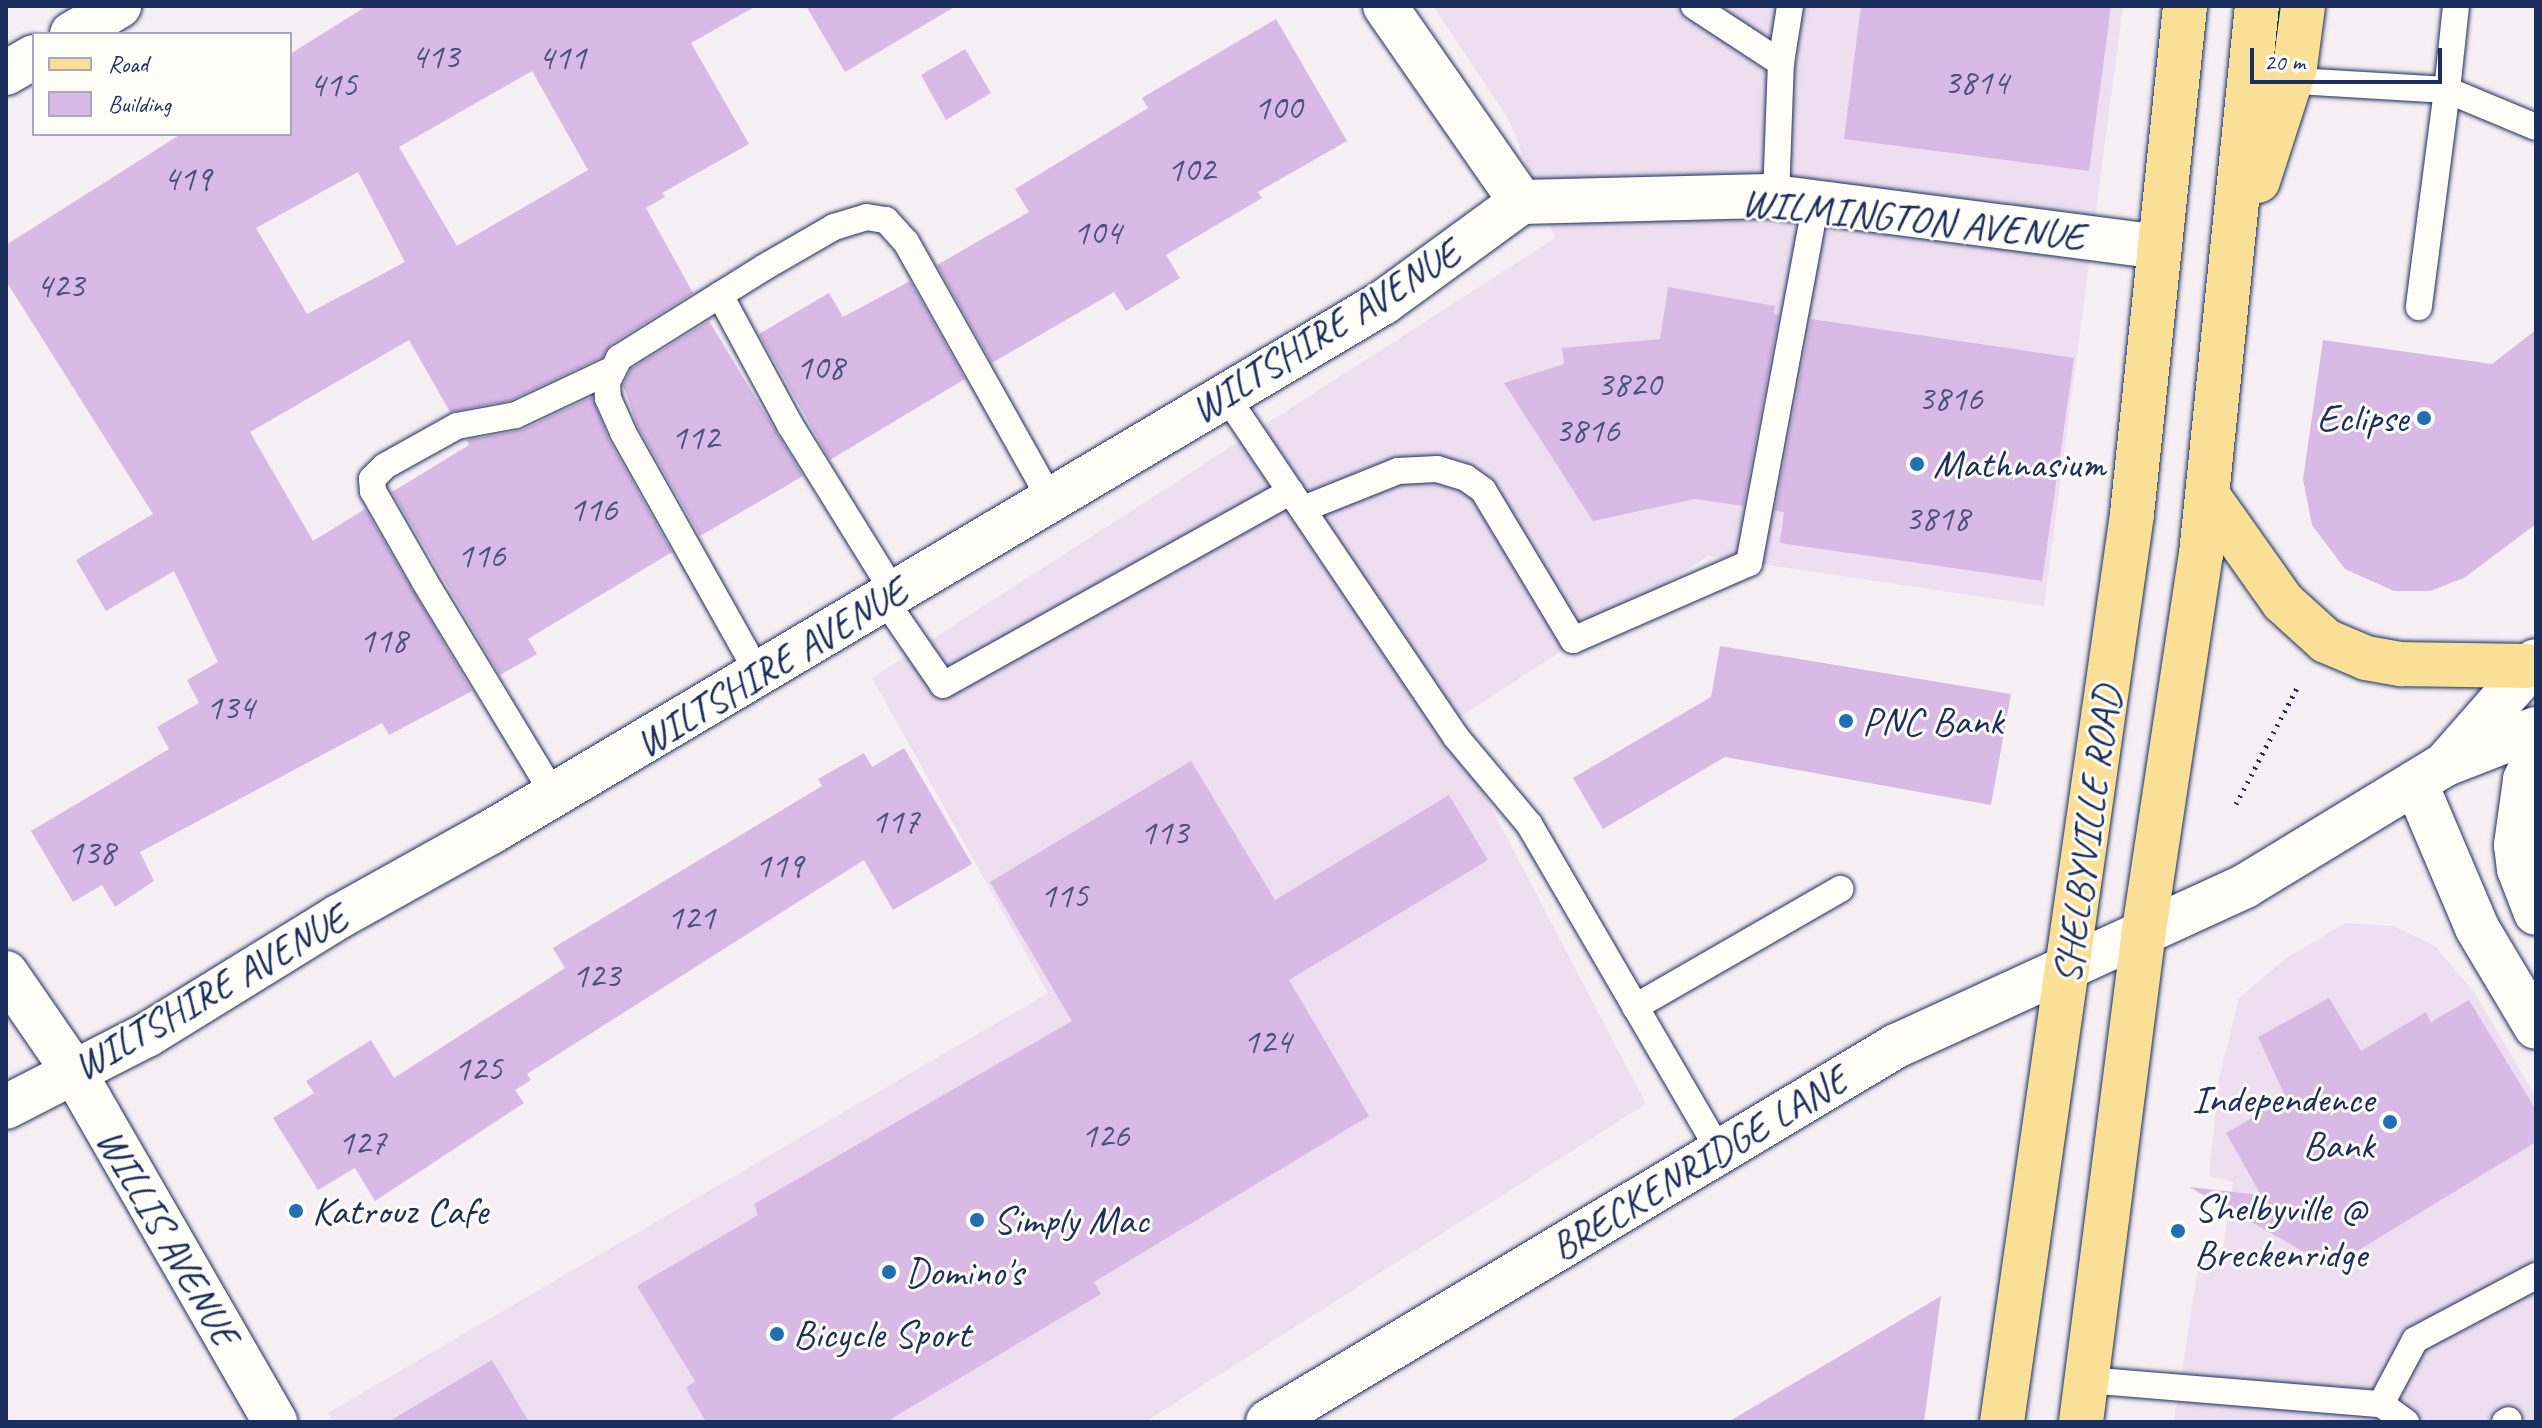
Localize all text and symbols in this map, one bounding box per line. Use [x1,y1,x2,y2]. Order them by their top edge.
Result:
legend [32,32,292,136]
scale bar [2254,32,2446,82]
house number: 413 [411,35,459,79]
house number: 411 [538,36,586,80]
text: 20 m [2264,47,2305,77]
text: Road [108,49,148,79]
house number: 3814 [1944,61,2008,105]
house number: 415 [309,63,357,107]
house number: 100 [1254,86,1302,130]
text: Building [108,89,171,119]
house number: 102 [1167,148,1215,192]
house number: 419 [163,157,211,201]
street label: WILMINGTON AVENUE [1740,177,2086,261]
house number: 104 [1073,211,1121,255]
street label: WILTSHIRE AVENUE [1181,229,1469,433]
house number: 423 [36,264,84,308]
house number: 108 [796,346,844,390]
house number: 3820 [1597,363,1661,407]
house number: 3816 [1918,377,1982,421]
place label: Eclipse [2317,394,2408,442]
house number: 3816 [1555,409,1619,453]
marker: Eclipse [2415,409,2433,427]
house number: 112 [671,416,719,460]
place label: Mathnasium [1933,440,2105,488]
marker: Mathnasium [1908,455,1926,473]
house number: 116 [569,488,617,532]
house number: 3818 [1905,497,1969,541]
house number: 116 [457,534,505,578]
street label: WILTSHIRE AVENUE [626,567,916,767]
house number: 118 [359,619,407,663]
street label: SHELBYVILLE ROAD [2042,682,2132,988]
house number: 134 [206,686,254,730]
place label: PNC Bank [1862,697,2003,745]
marker: PNC Bank [1837,712,1855,730]
house number: 117 [871,800,919,844]
house number: 113 [1140,811,1188,855]
house number: 138 [67,831,115,875]
house number: 119 [755,844,803,888]
house number: 115 [1040,874,1088,918]
street label: WILTSHIRE AVENUE [64,894,356,1090]
house number: 121 [667,896,715,940]
house number: 123 [572,954,620,998]
house number: 124 [1243,1020,1291,1064]
house number: 125 [454,1047,502,1091]
street label: BRECKENRIDGE LANE [1542,1056,1856,1270]
place label: Independence Bank [2192,1075,2374,1169]
marker: Independence Bank [2381,1113,2399,1131]
house number: 126 [1081,1114,1129,1158]
street label: WILLIS AVENUE [86,1119,250,1355]
house number: 127 [338,1121,386,1165]
place label: Shelbyville @ Breckenridge [2194,1184,2367,1278]
place label: Katrouz Cafe [312,1187,488,1235]
place label: Simply Mac [993,1196,1149,1244]
marker: Katrouz Cafe [287,1202,305,1220]
marker: Simply Mac [968,1211,986,1229]
marker: Shelbyville @ Breckenridge [2169,1222,2187,1240]
place label: Domino's [905,1248,1023,1296]
marker: Domino's [880,1263,898,1281]
place label: Bicycle Sport [793,1310,970,1358]
marker: Bicycle Sport [768,1325,786,1343]

